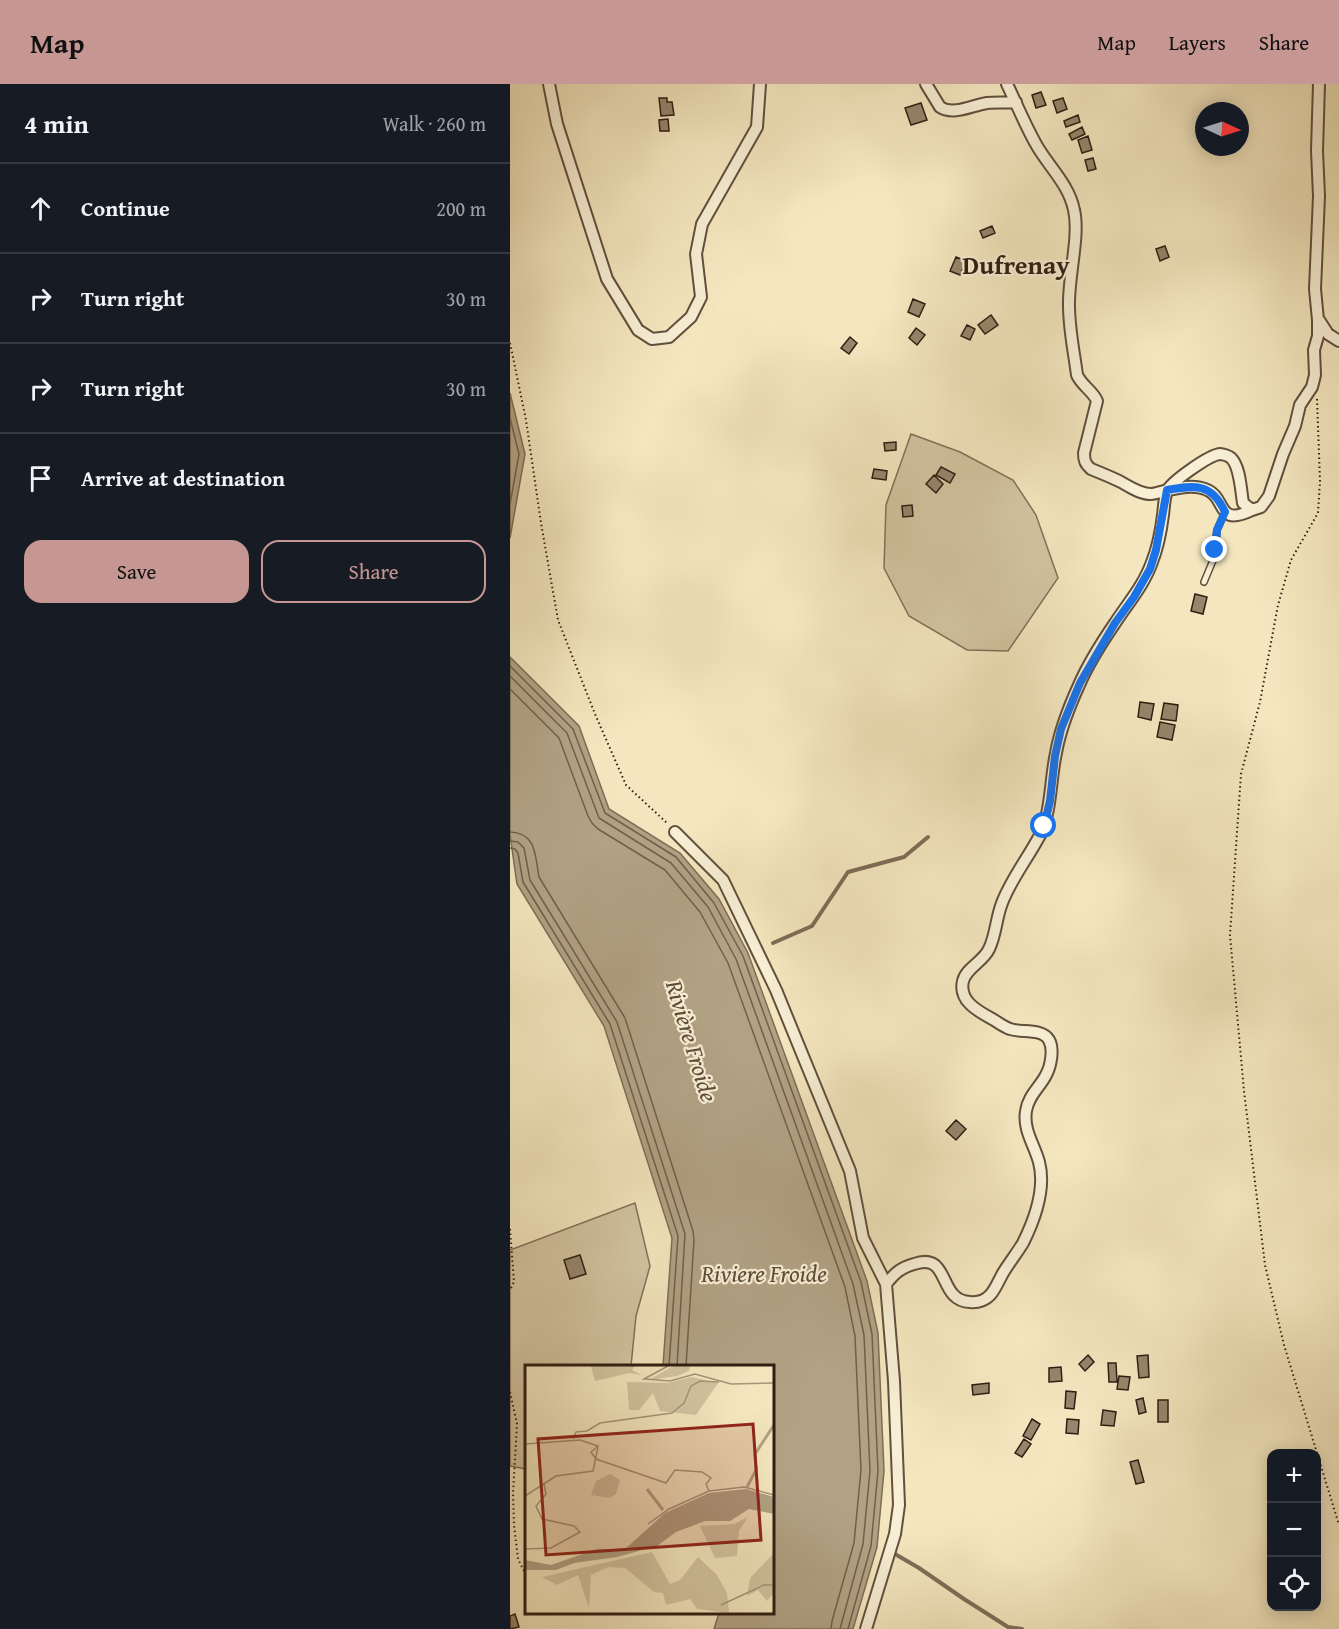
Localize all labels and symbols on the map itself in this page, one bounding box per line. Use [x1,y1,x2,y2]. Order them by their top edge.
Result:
north arrow [1195,102,1249,156]
district label: Dufrenay [962,245,1070,284]
route end [1201,536,1227,562]
route start [1030,812,1056,838]
water label: Rivière Froide [657,975,727,1107]
water label: Riviere Froide [700,1256,827,1291]
inset map [525,1365,774,1614]

